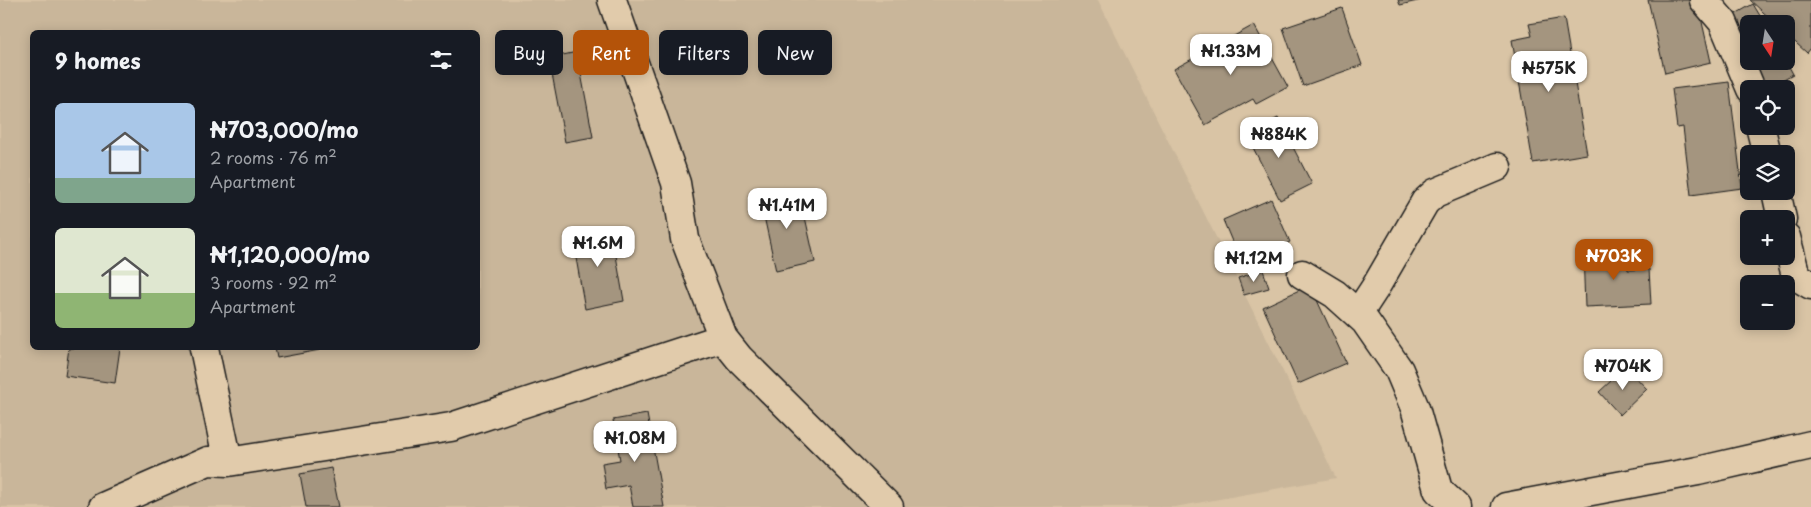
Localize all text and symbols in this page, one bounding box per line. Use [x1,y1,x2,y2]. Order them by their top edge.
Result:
north arrow [1740,15,1795,70]
map controls [1740,15,1795,330]
chip: Buy [495,30,563,75]
chip: Rent [573,30,649,75]
chip: Filters [659,30,748,75]
chip: New [758,30,832,75]
pin: ₦1.33M [1190,34,1272,76]
text: ₦1.33M [1201,38,1261,62]
text: 9 homes [55,44,141,76]
icon: filters [427,46,455,74]
pin: ₦575K [1514,51,1584,93]
text: ₦575K [1522,55,1576,79]
button: locate [1740,80,1795,135]
text: ₦703,000/mo [210,113,358,145]
pin: ₦884K [1244,116,1314,159]
text: ₦884K [1251,121,1307,145]
icon: home [95,123,155,183]
text: 2 rooms · 76 m² [210,145,337,169]
button: layers [1740,145,1795,200]
text: Apartment [210,169,295,193]
pin: ₦1.41M [746,188,828,230]
text: ₦1.41M [759,192,815,216]
button: + [1740,210,1795,265]
pin: ₦1.6M [563,226,633,268]
text: ₦1.6M [573,230,623,254]
text: ₦1,120,000/mo [210,238,370,270]
pin: ₦703K [1579,238,1649,281]
pin: ₦1.12M [1213,240,1295,283]
text: ₦703K [1586,243,1642,267]
text: ₦1.12M [1225,245,1283,269]
icon: home [95,248,155,308]
text: 3 rooms · 92 m² [210,270,337,294]
button: − [1740,275,1795,330]
text: Apartment [210,294,295,318]
pin: ₦704K [1588,348,1658,391]
text: ₦704K [1595,353,1651,377]
pin: ₦1.08M [594,420,676,463]
text: ₦1.08M [604,425,666,449]

